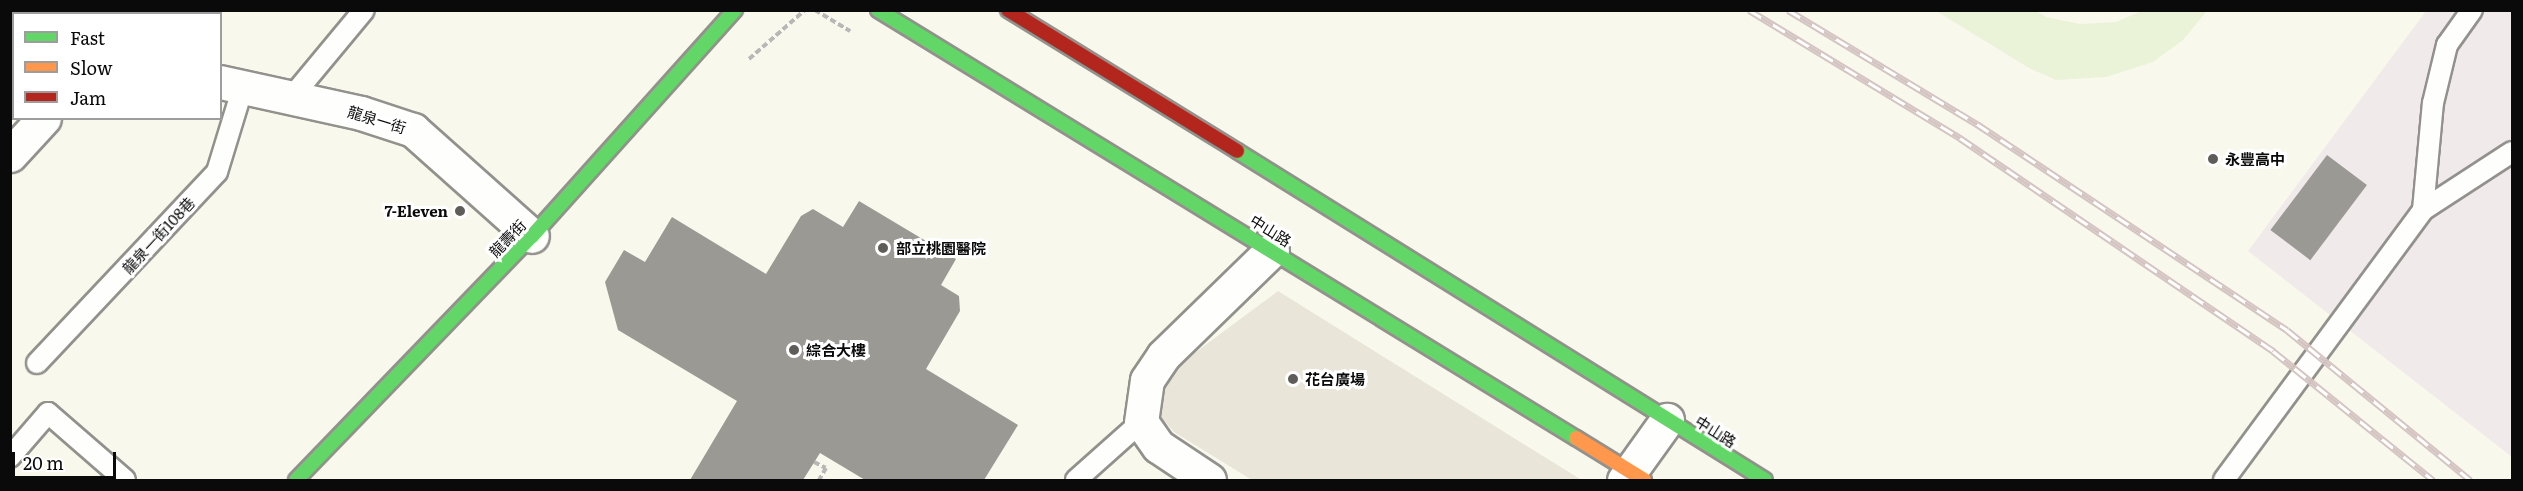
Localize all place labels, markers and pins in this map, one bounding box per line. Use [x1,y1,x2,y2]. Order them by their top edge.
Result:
place label: 永豐高中 [2225,150,2285,168]
marker: 永豐高中 [2206,152,2220,166]
place label: 7-Eleven [384,202,448,220]
marker: 7-Eleven [453,204,467,218]
marker: 部立桃園醫院 [874,239,892,257]
place label: 部立桃園醫院 [896,239,986,257]
place label: 綜合大樓 [806,341,866,359]
marker: 綜合大樓 [787,343,801,357]
place label: 花台廣場 [1305,370,1365,388]
marker: 花台廣場 [1286,372,1300,386]

